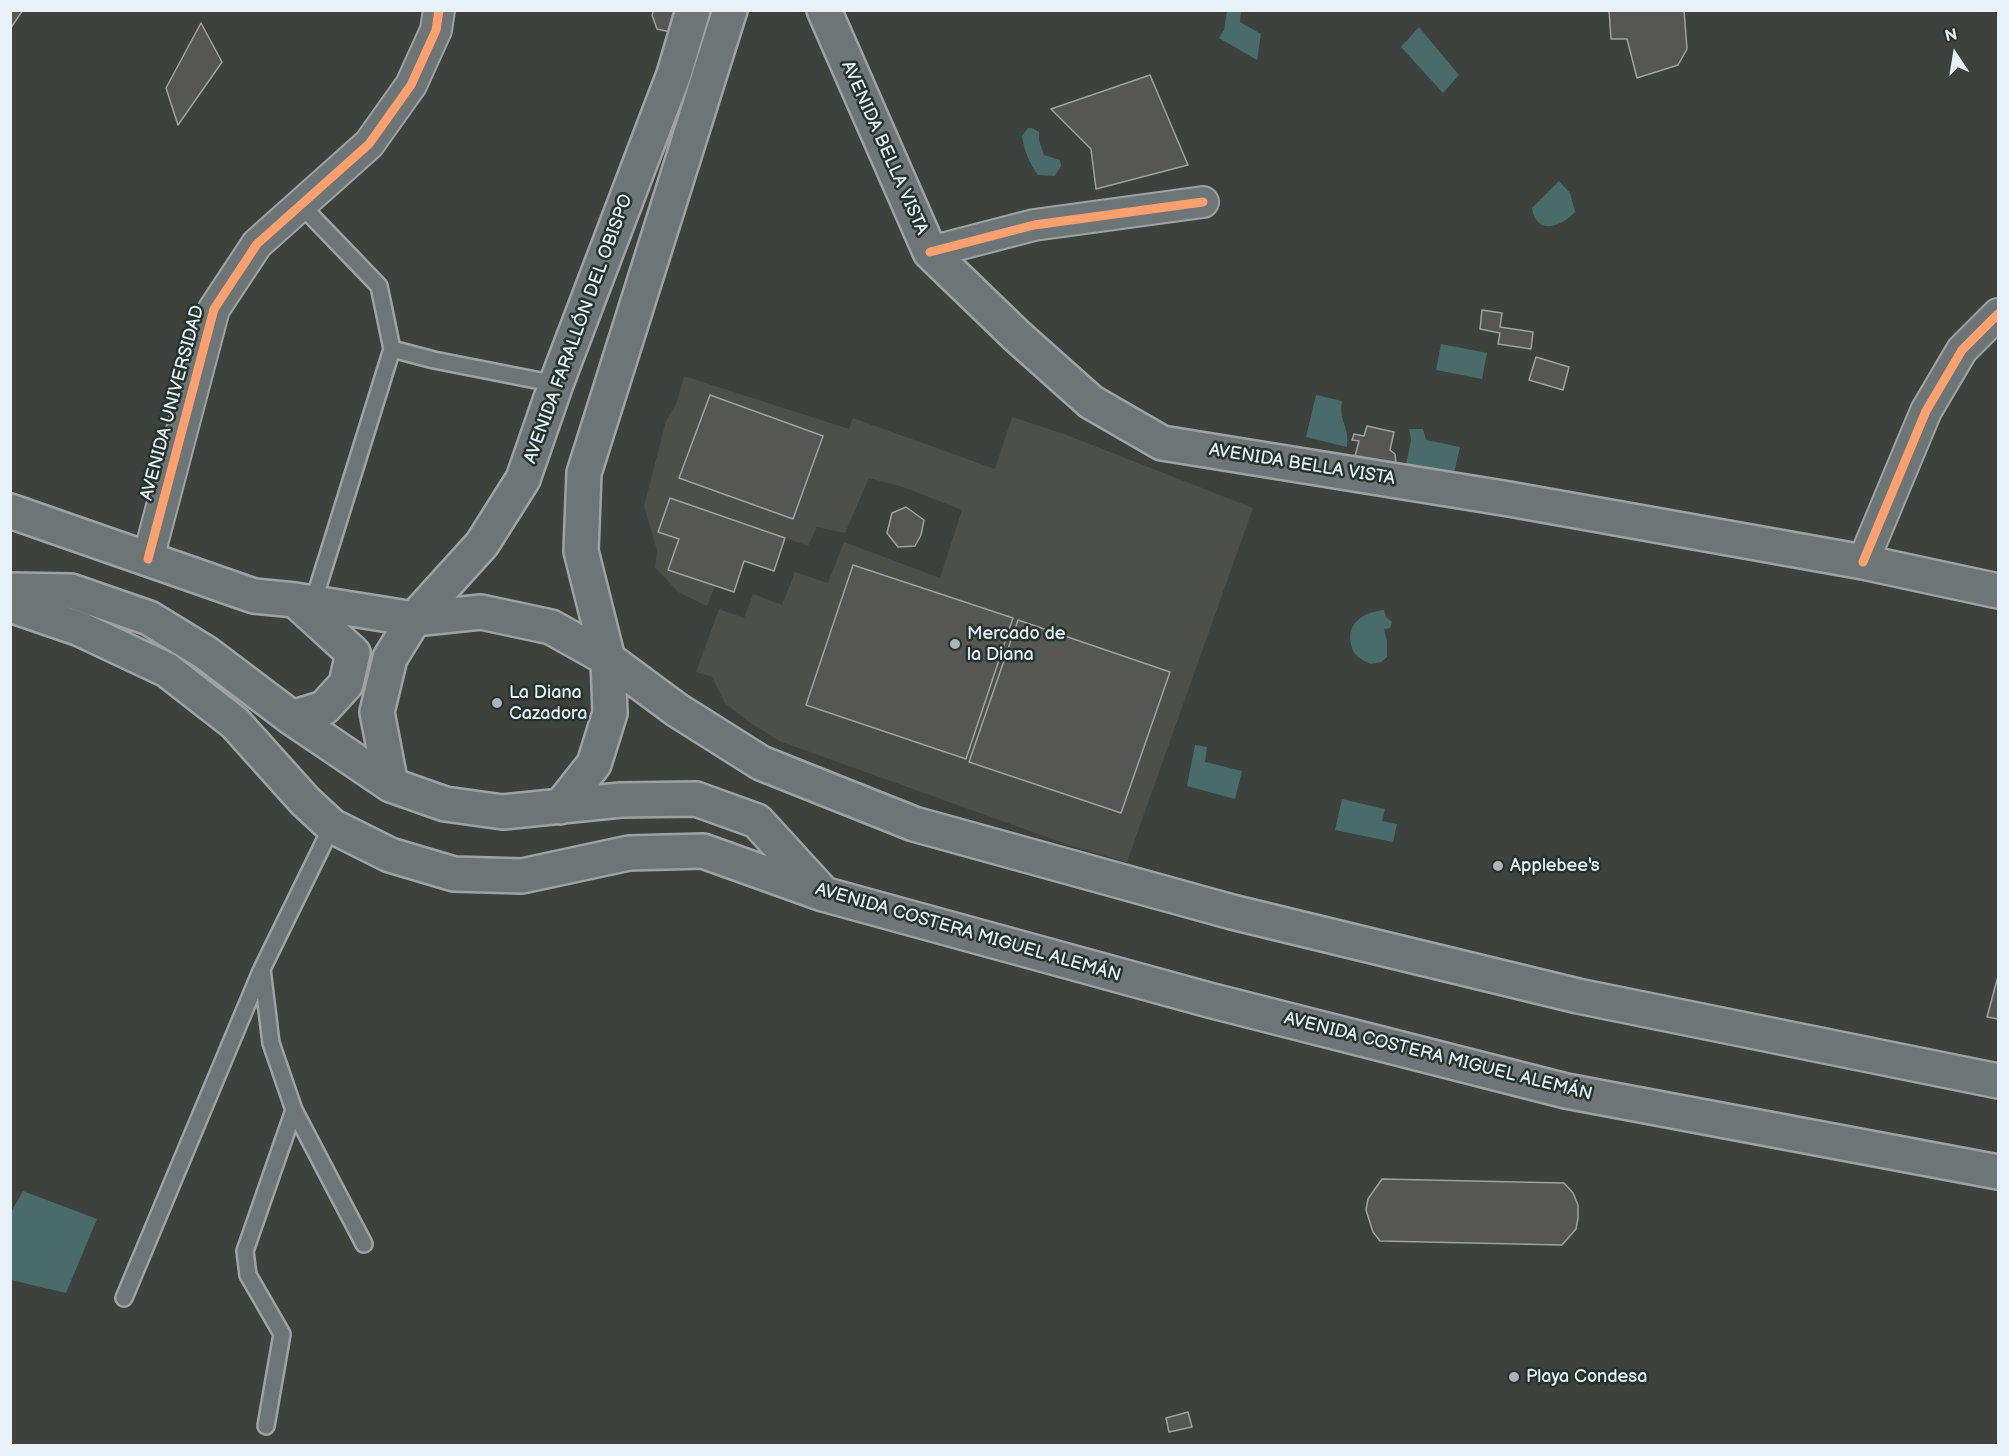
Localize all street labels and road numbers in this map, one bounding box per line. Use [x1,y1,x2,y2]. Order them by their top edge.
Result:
street label: AVENIDA BELLA VISTA [836,58,932,238]
street label: AVENIDA FARALLÓN DEL OBISPO [520,191,638,467]
street label: AVENIDA UNIVERSIDAD [137,303,209,503]
street label: AVENIDA BELLA VISTA [1207,440,1397,490]
street label: AVENIDA COSTERA MIGUEL ALEMÁN [813,879,1123,987]
street label: AVENIDA COSTERA MIGUEL ALEMÁN [1282,1008,1594,1106]

